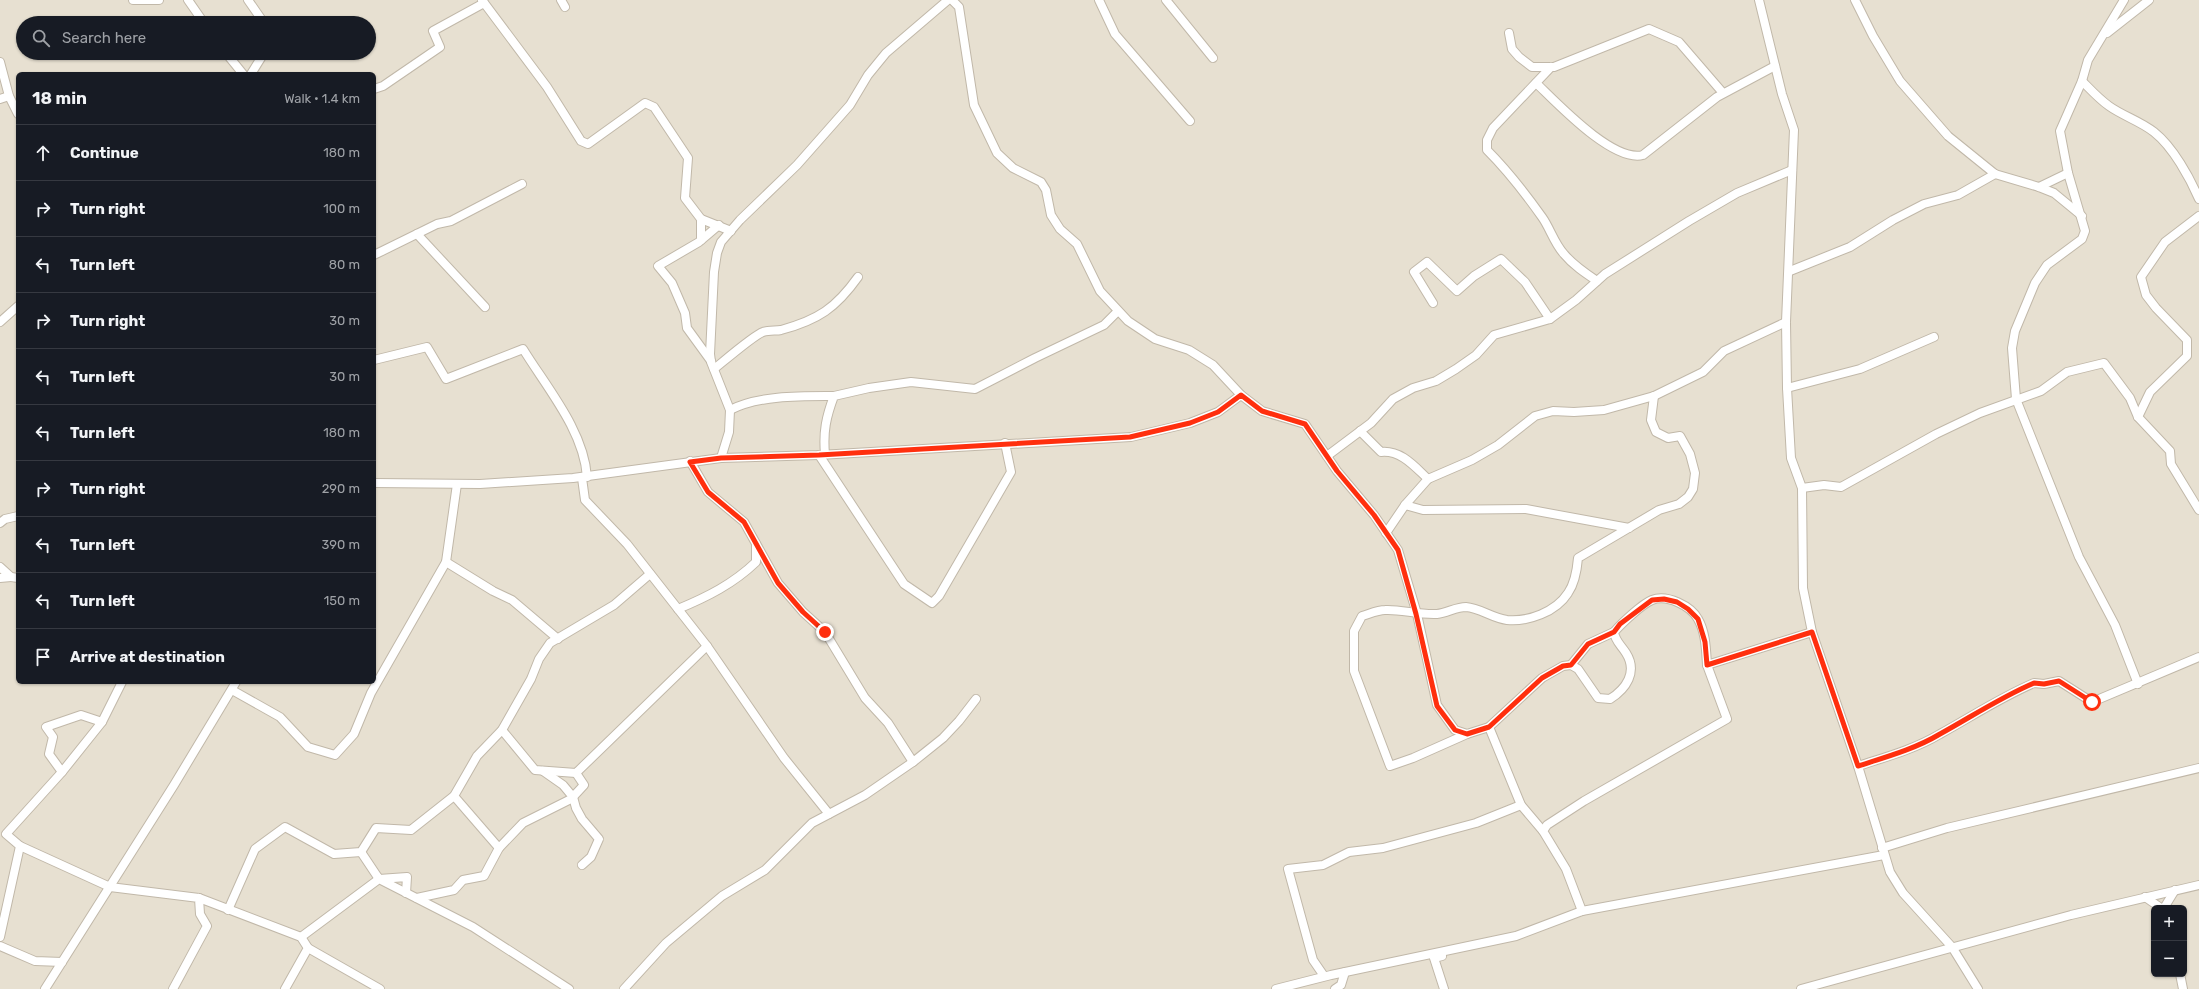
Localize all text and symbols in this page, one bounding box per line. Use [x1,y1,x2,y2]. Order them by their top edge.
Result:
search box [16,16,376,60]
icon: search [30,27,52,49]
text: Search here [62,29,146,47]
text: 18 min [32,88,87,108]
text: Walk · 1.4 km [284,91,360,106]
icon: ahead [32,142,54,164]
text: Continue [70,144,139,162]
text: 180 m [323,145,360,160]
icon: right [32,198,54,220]
text: Turn right [70,200,145,218]
text: 100 m [323,201,360,216]
icon: left [32,254,54,276]
text: Turn left [70,256,135,274]
text: 80 m [329,257,360,272]
icon: right [32,310,54,332]
text: Turn right [70,312,145,330]
text: 30 m [329,313,360,328]
icon: left [32,366,54,388]
text: Turn left [70,368,135,386]
text: 30 m [329,369,360,384]
icon: left [32,422,54,444]
text: Turn left [70,424,135,442]
text: 180 m [323,425,360,440]
icon: right [32,478,54,500]
text: Turn right [70,480,145,498]
text: 290 m [322,481,360,496]
icon: left [32,534,54,556]
text: Turn left [70,536,135,554]
text: 390 m [321,537,360,552]
icon: left [32,590,54,612]
text: Turn left [70,592,135,610]
text: 150 m [324,593,360,608]
route end [816,623,834,641]
icon: arrive [32,646,54,668]
text: Arrive at destination [70,648,225,666]
route start [2083,693,2101,711]
map controls [2151,905,2187,977]
button: + [2151,905,2187,941]
button: − [2151,941,2187,977]

